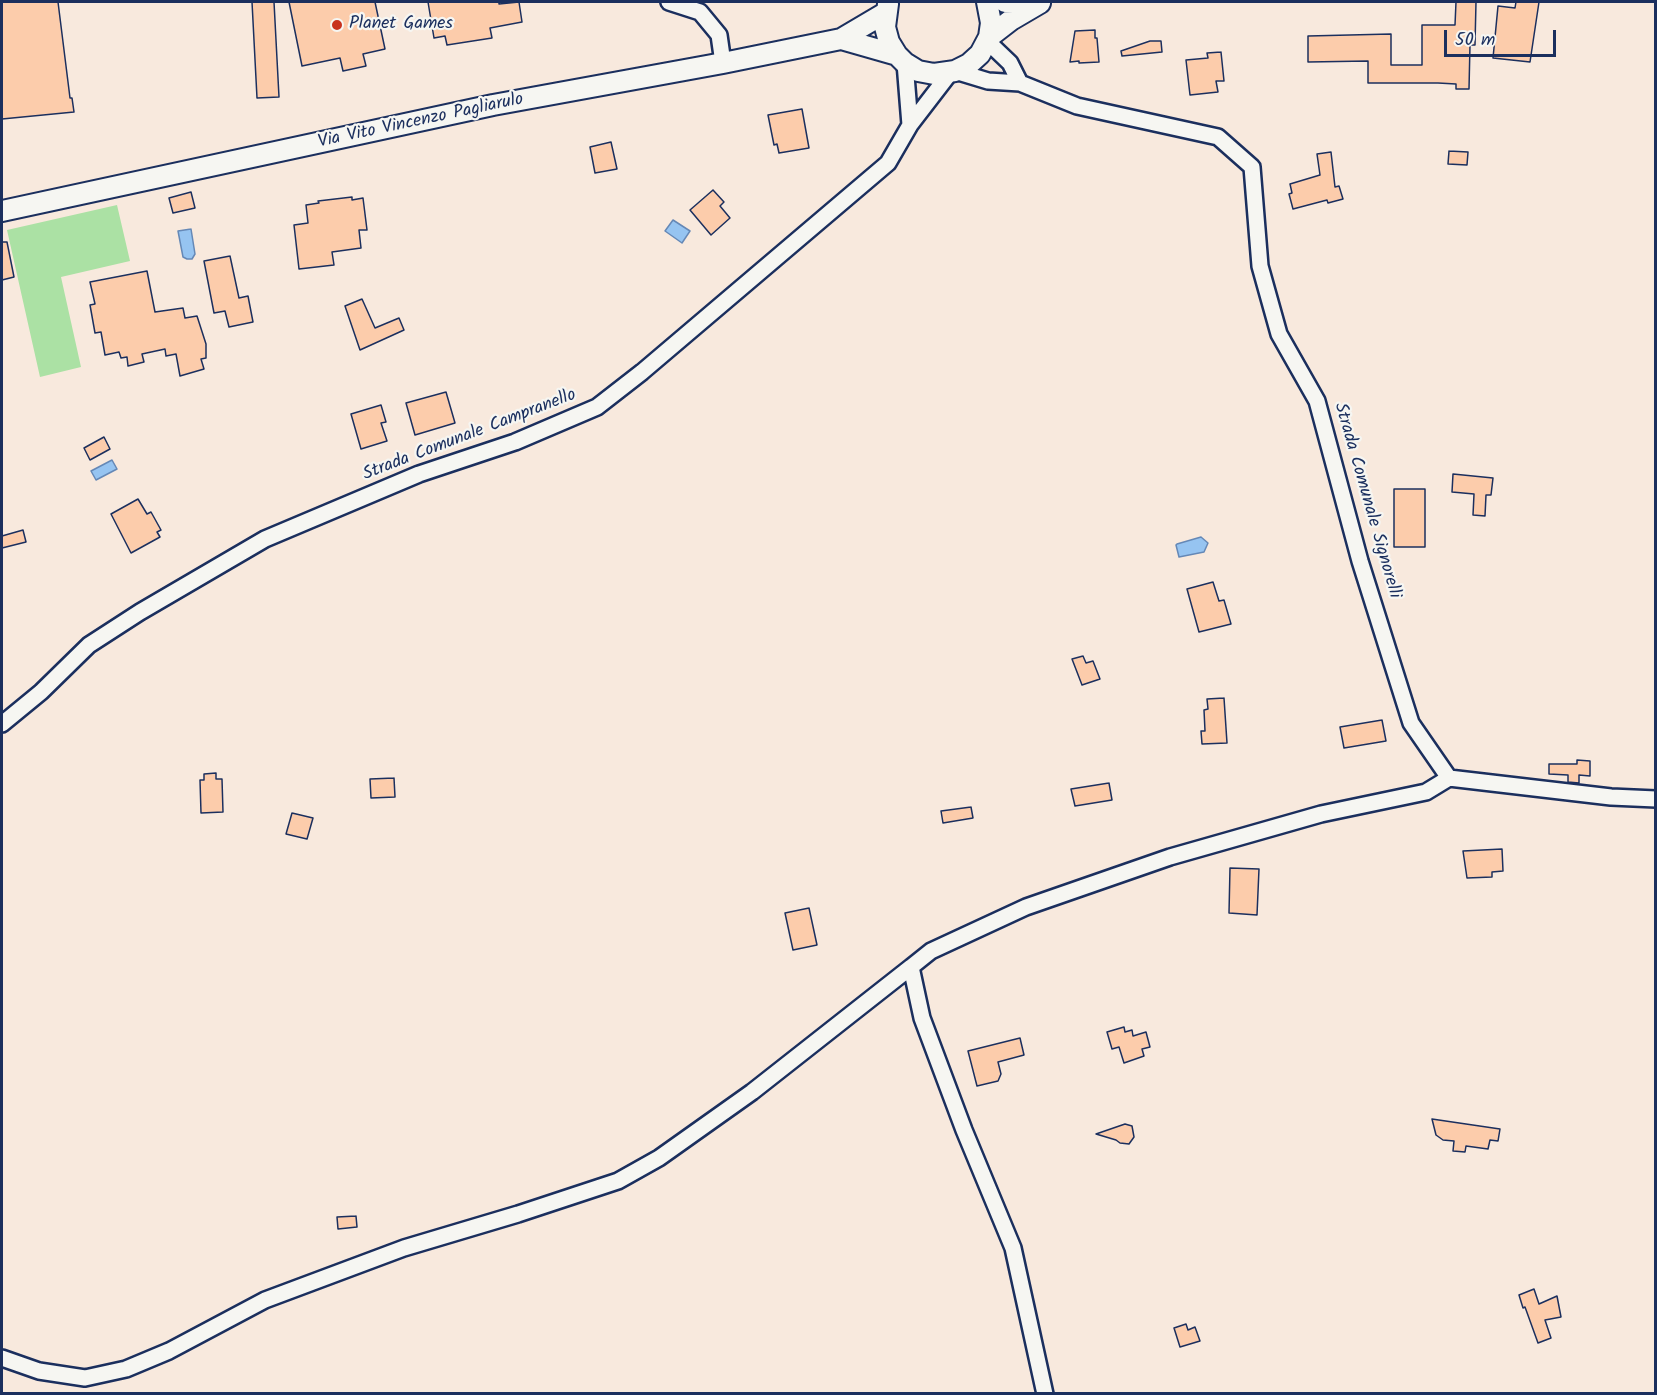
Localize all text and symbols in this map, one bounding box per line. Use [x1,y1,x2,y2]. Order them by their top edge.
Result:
place label: Planet Games [349,14,453,36]
marker: Planet Games [330,18,344,32]
scale bar [1447,18,1560,56]
text: 50 m [1455,26,1495,55]
street label: Via Vito Vincenzo Pagliarulo [316,90,526,154]
street label: Strada Comunale Campranello [360,385,580,487]
street label: Strada Comunale Signorelli [1328,401,1404,601]

